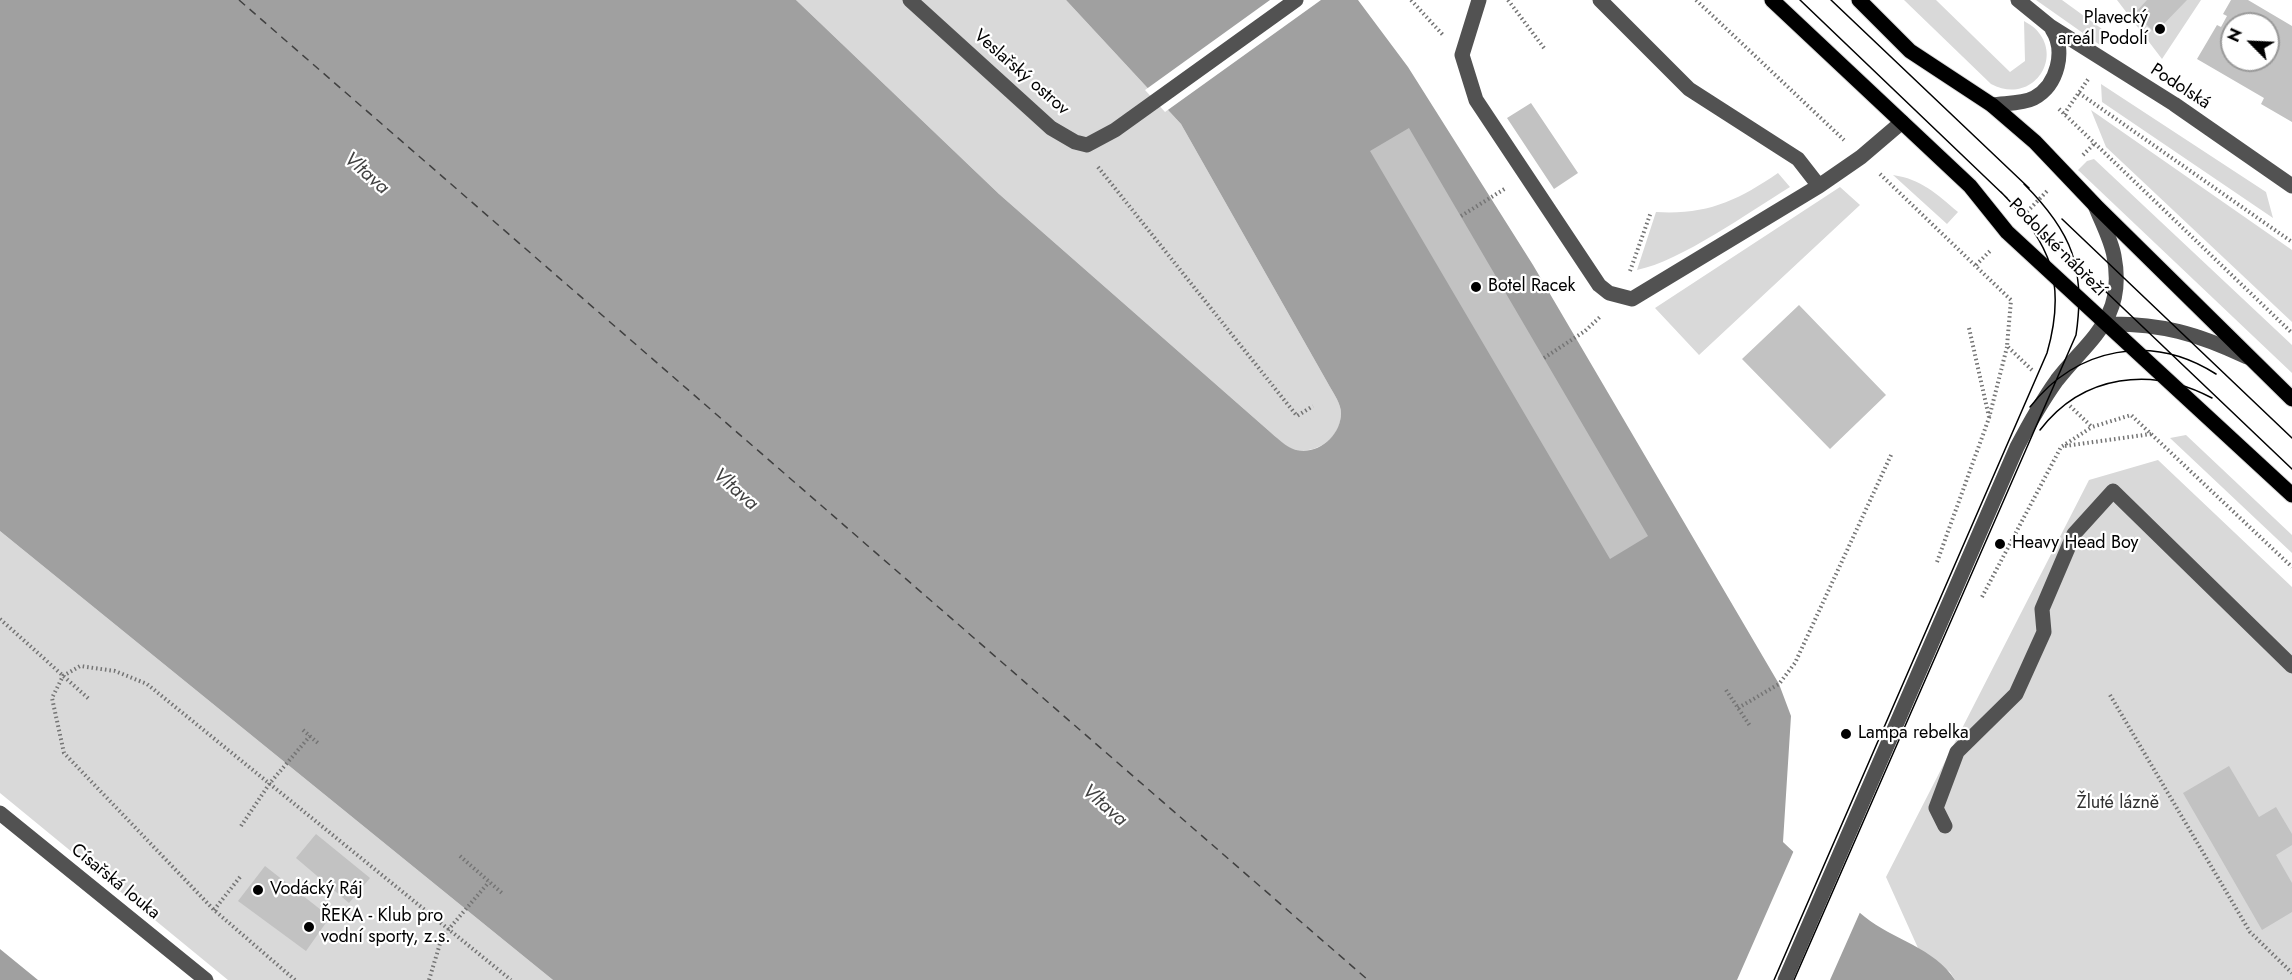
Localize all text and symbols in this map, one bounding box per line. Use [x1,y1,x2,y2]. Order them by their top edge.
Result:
place label: Plavecký areál Podolí [2058,8,2148,50]
north arrow [2220,12,2280,72]
marker: Plavecký areál Podolí [2153,22,2167,36]
text: N [2222,25,2248,46]
street label: Veslařský ostrov [969,26,1073,120]
street label: Podolská [2146,60,2214,114]
water label: Vltava [338,148,394,200]
street label: Podolské nábřeží [2004,195,2110,301]
place label: Botel Racek [1488,276,1576,298]
marker: Botel Racek [1469,280,1483,294]
water label: Vltava [707,464,763,516]
place label: Heavy Head Boy [2012,533,2138,555]
marker: Heavy Head Boy [1993,537,2007,551]
place label: Lampa rebelka [1858,723,1969,745]
marker: Lampa rebelka [1839,727,1853,741]
water label: Vltava [1076,780,1132,832]
park label: Žluté lázně [2077,793,2159,815]
street label: Císařská louka [66,839,164,925]
place label: Vodácký Ráj [270,879,363,901]
marker: Vodácký Ráj [251,883,265,897]
place label: ŘEKA - Klub pro vodní sporty, z.s. [321,906,451,948]
marker: ŘEKA - Klub pro vodní sporty, z.s. [302,920,316,934]

